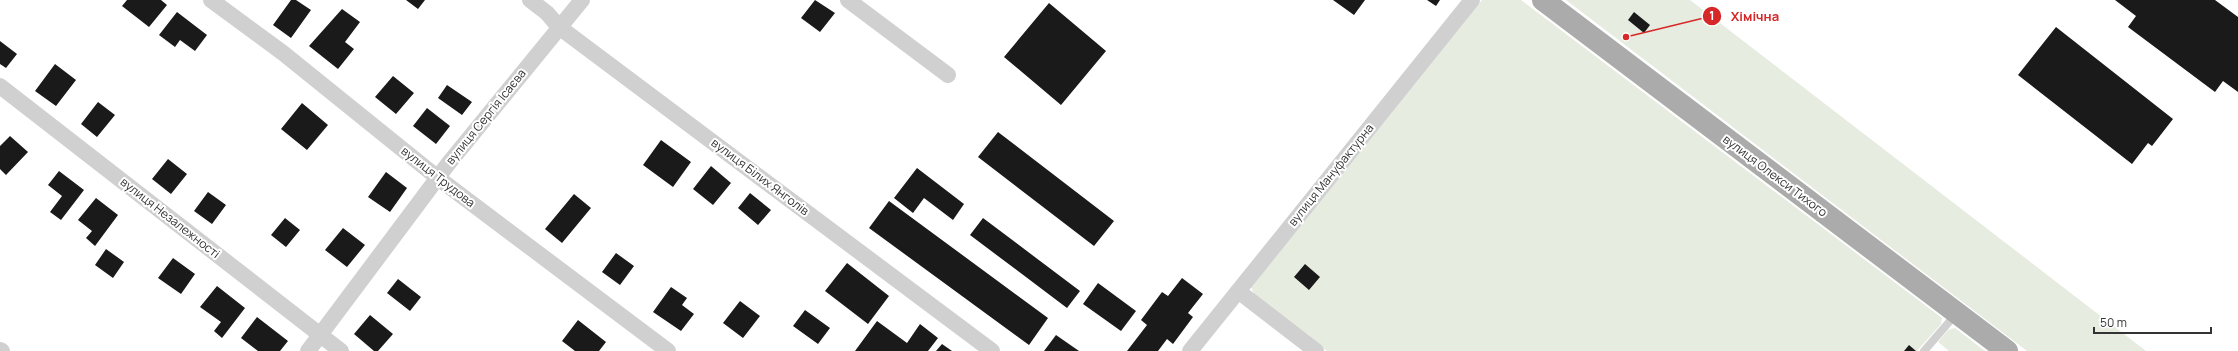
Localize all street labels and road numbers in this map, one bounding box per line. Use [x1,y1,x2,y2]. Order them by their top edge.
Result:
street label: вулиця Сергія Ісаєва [442,65,530,168]
street label: вулиця Мануфактурна [1284,120,1377,229]
street label: вулиця Олекси Тихого [1720,131,1831,221]
street label: вулиця Білих Янголів [708,134,813,219]
street label: вулиця Трудова [398,142,479,211]
street label: вулиця Незалежності [117,173,224,262]

